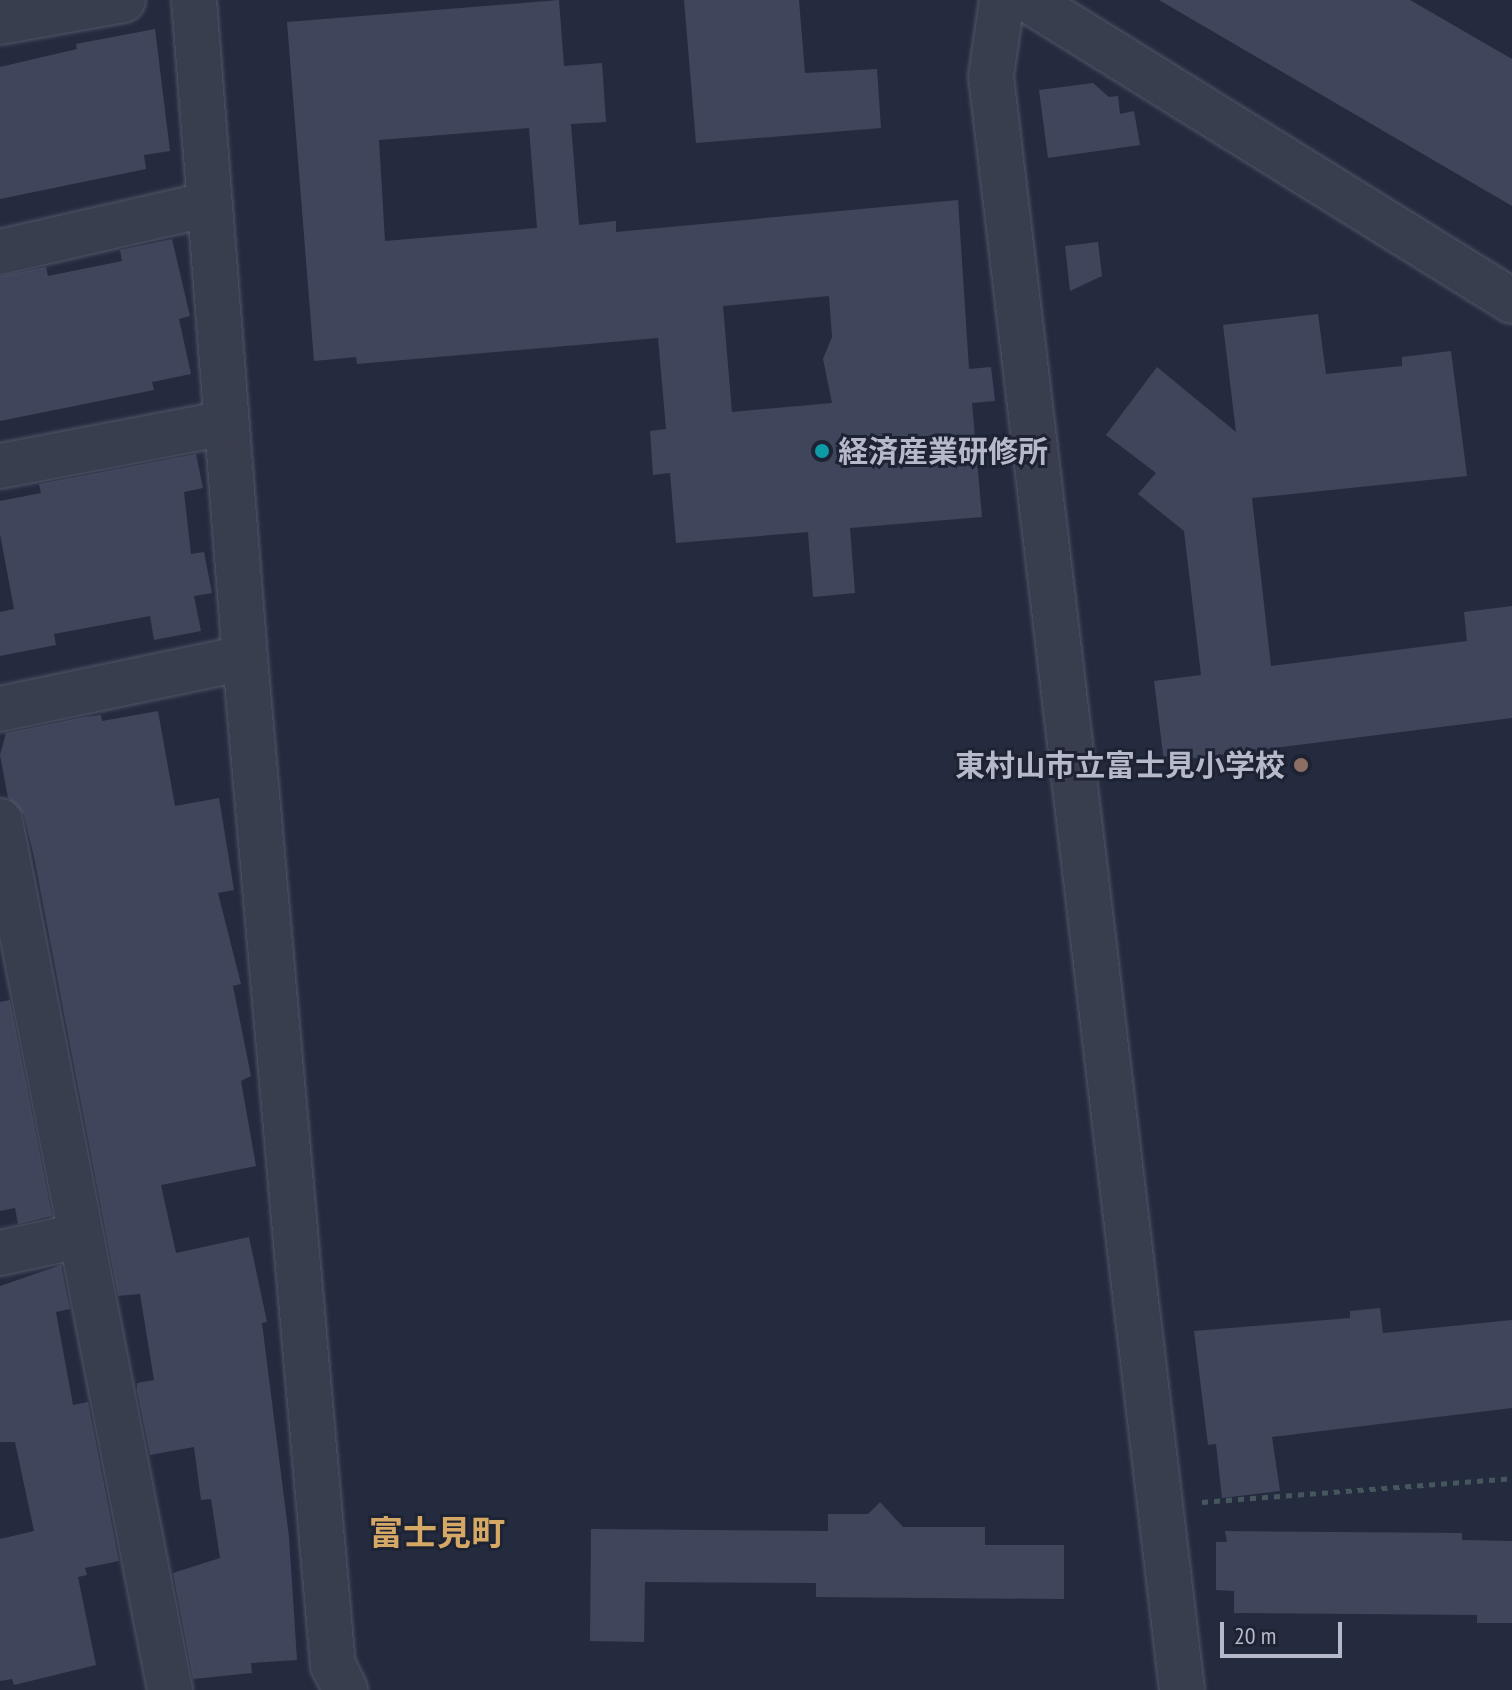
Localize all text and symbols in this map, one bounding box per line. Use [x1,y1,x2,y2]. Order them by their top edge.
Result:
place label: 経済産業研修所 [838,433,1048,469]
marker: 経済産業研修所 [813,442,831,460]
place label: 東村山市立富士見小学校 [955,747,1285,783]
marker: 東村山市立富士見小学校 [1292,756,1310,774]
district label: 富士見町 [369,1513,505,1553]
scale bar [1224,1606,1346,1656]
text: 20 m [1234,1620,1276,1651]

